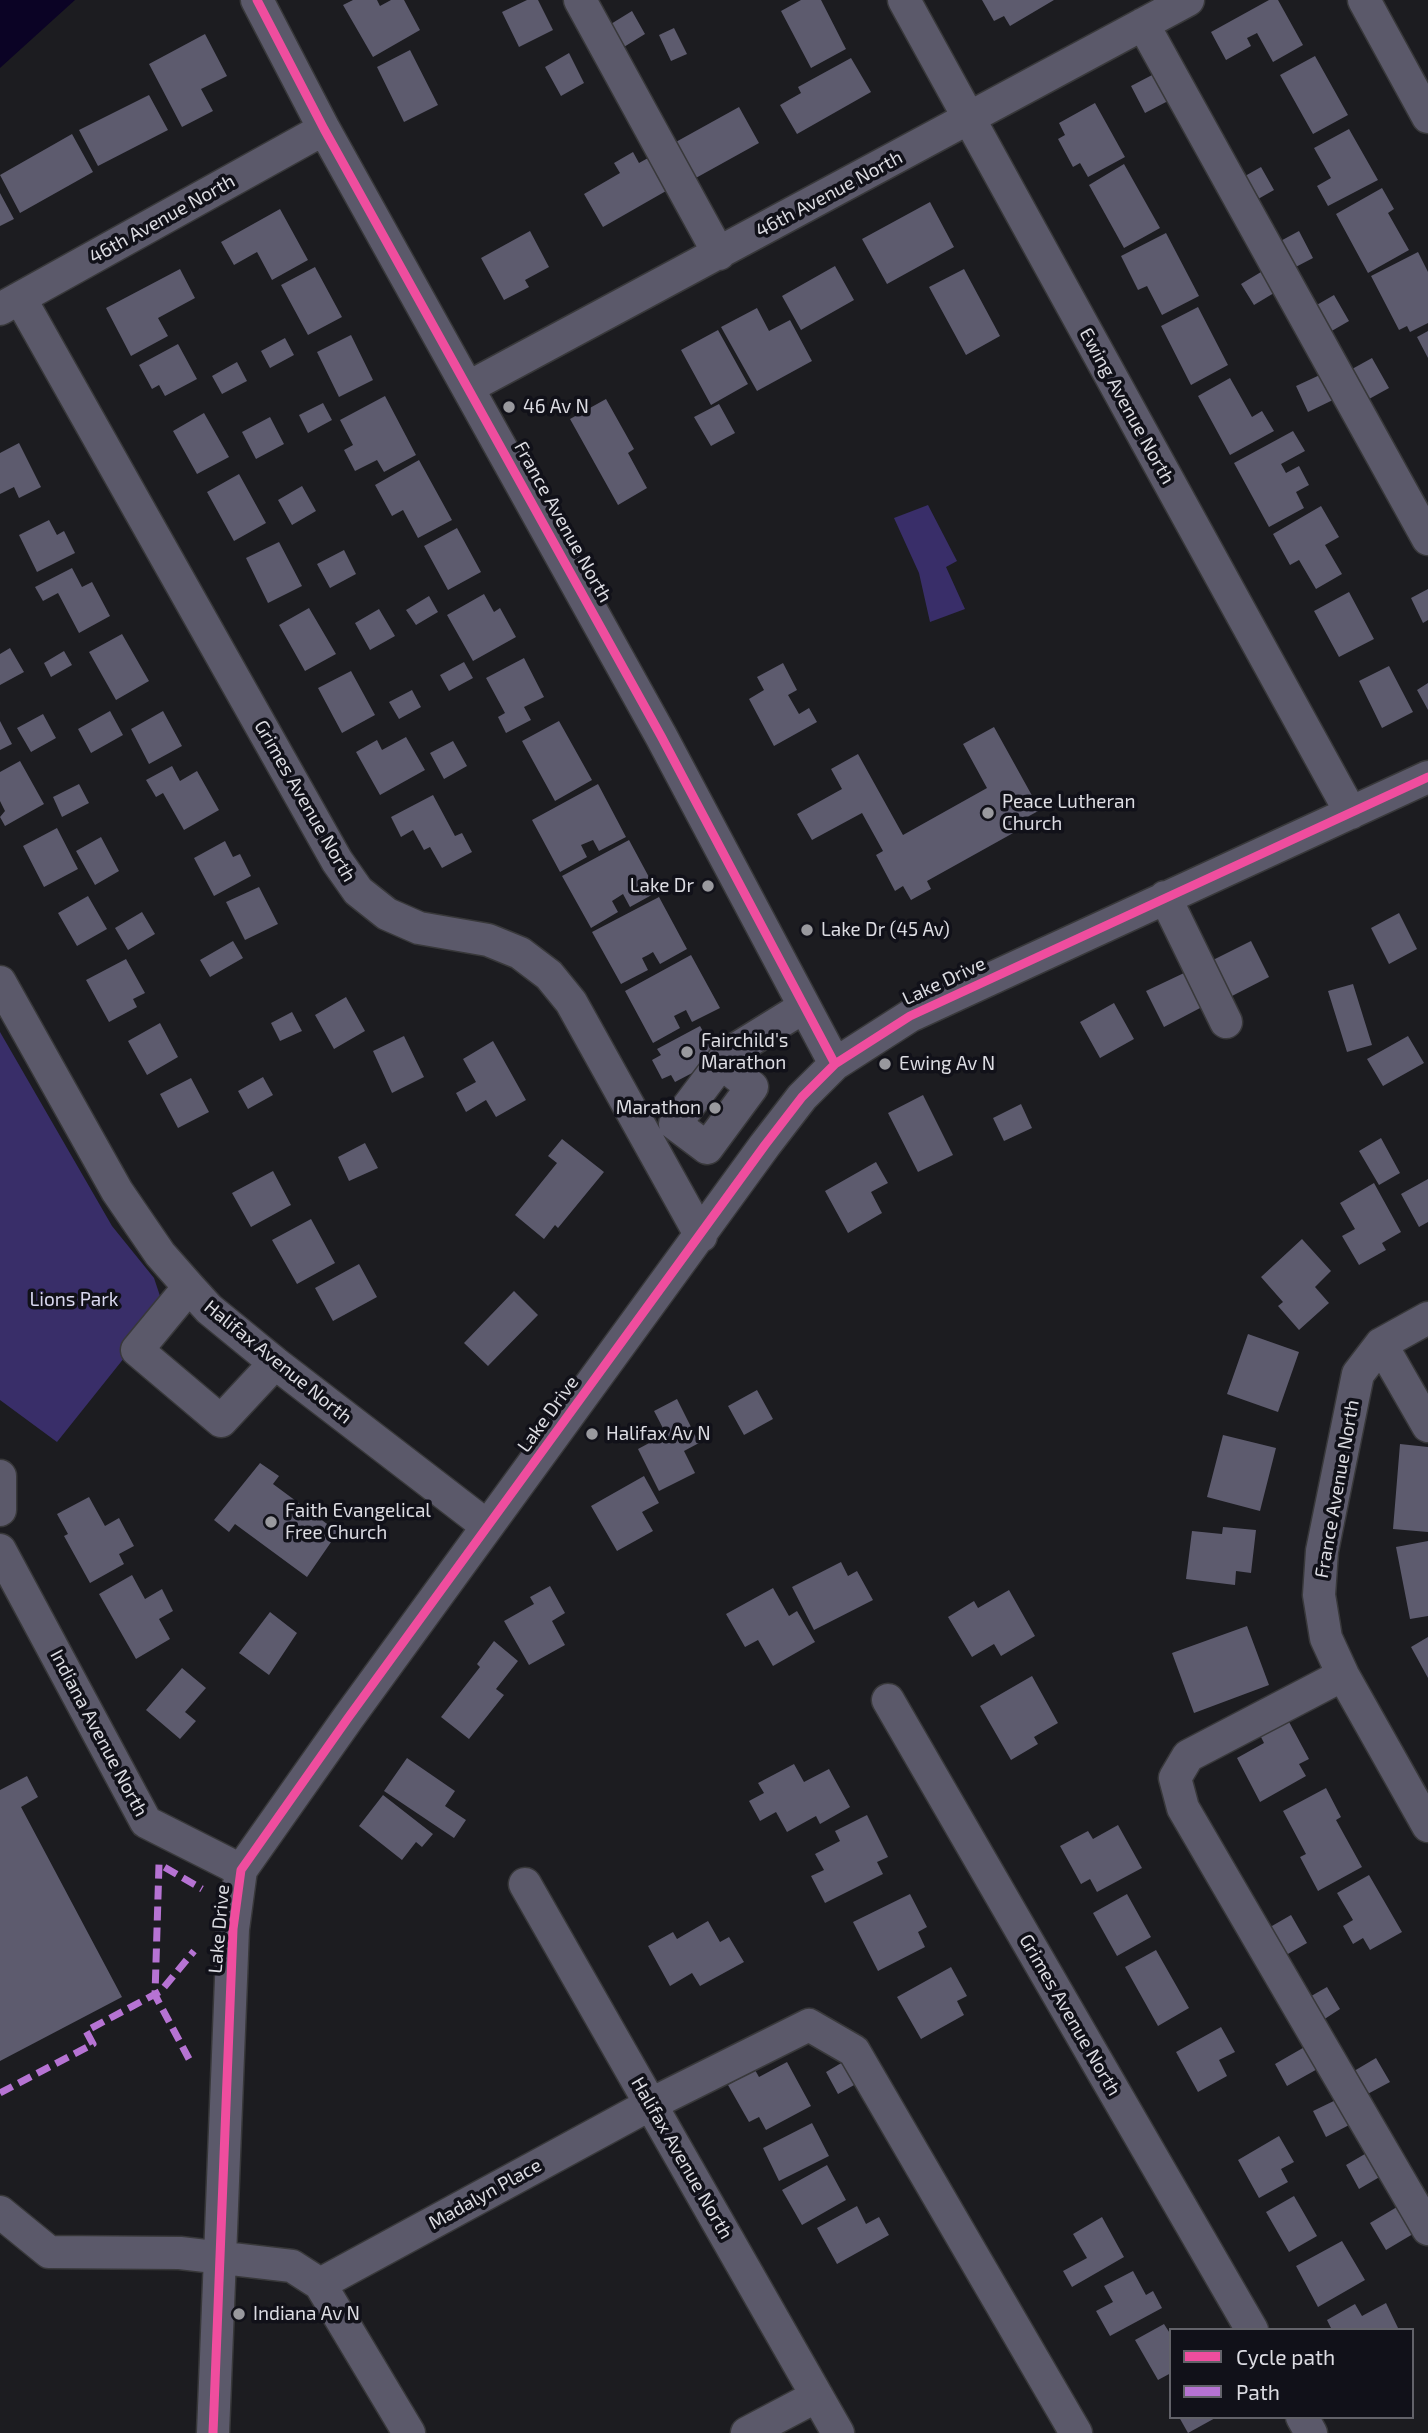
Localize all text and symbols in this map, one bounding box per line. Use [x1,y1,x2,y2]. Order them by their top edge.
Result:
street label: 46th Avenue North [752,146,906,242]
street label: 46th Avenue North [85,170,239,268]
street label: Ewing Avenue North [1075,324,1179,488]
place label: 46 Av N [523,396,589,418]
marker: 46 Av N [501,399,517,415]
street label: France Avenue North [509,438,617,606]
street label: Grimes Avenue North [249,716,361,886]
place label: Peace Lutheran Church [1002,791,1135,835]
marker: Peace Lutheran Church [980,805,996,821]
place label: Lake Dr [630,875,694,897]
marker: Lake Dr [700,878,716,894]
place label: Lake Dr (45 Av) [821,919,950,941]
marker: Lake Dr (45 Av) [799,922,815,938]
street label: Lake Drive [899,952,989,1010]
place label: Fairchild's Marathon [701,1030,789,1074]
marker: Fairchild's Marathon [679,1044,695,1060]
place label: Ewing Av N [899,1053,995,1075]
marker: Ewing Av N [877,1056,893,1072]
place label: Marathon [616,1097,701,1119]
marker: Marathon [707,1100,723,1116]
park label: Lions Park [29,1289,119,1311]
street label: Halifax Avenue North [200,1295,356,1429]
street label: Lake Drive [513,1371,583,1457]
street label: France Avenue North [1310,1398,1364,1580]
place label: Halifax Av N [606,1423,711,1445]
marker: Halifax Av N [584,1426,600,1442]
place label: Faith Evangelical Free Church [285,1500,431,1544]
marker: Faith Evangelical Free Church [263,1514,279,1530]
street label: Indiana Avenue North [45,1646,153,1820]
street label: Lake Drive [204,1884,234,1974]
street label: Grimes Avenue North [1014,1930,1126,2100]
street label: Halifax Avenue North [626,2073,738,2243]
street label: Madalyn Place [425,2154,545,2234]
place label: Indiana Av N [253,2303,360,2325]
marker: Indiana Av N [231,2306,247,2322]
legend [1169,2328,1414,2419]
text: Cycle path [1236,2344,1335,2369]
text: Path [1236,2379,1280,2404]

